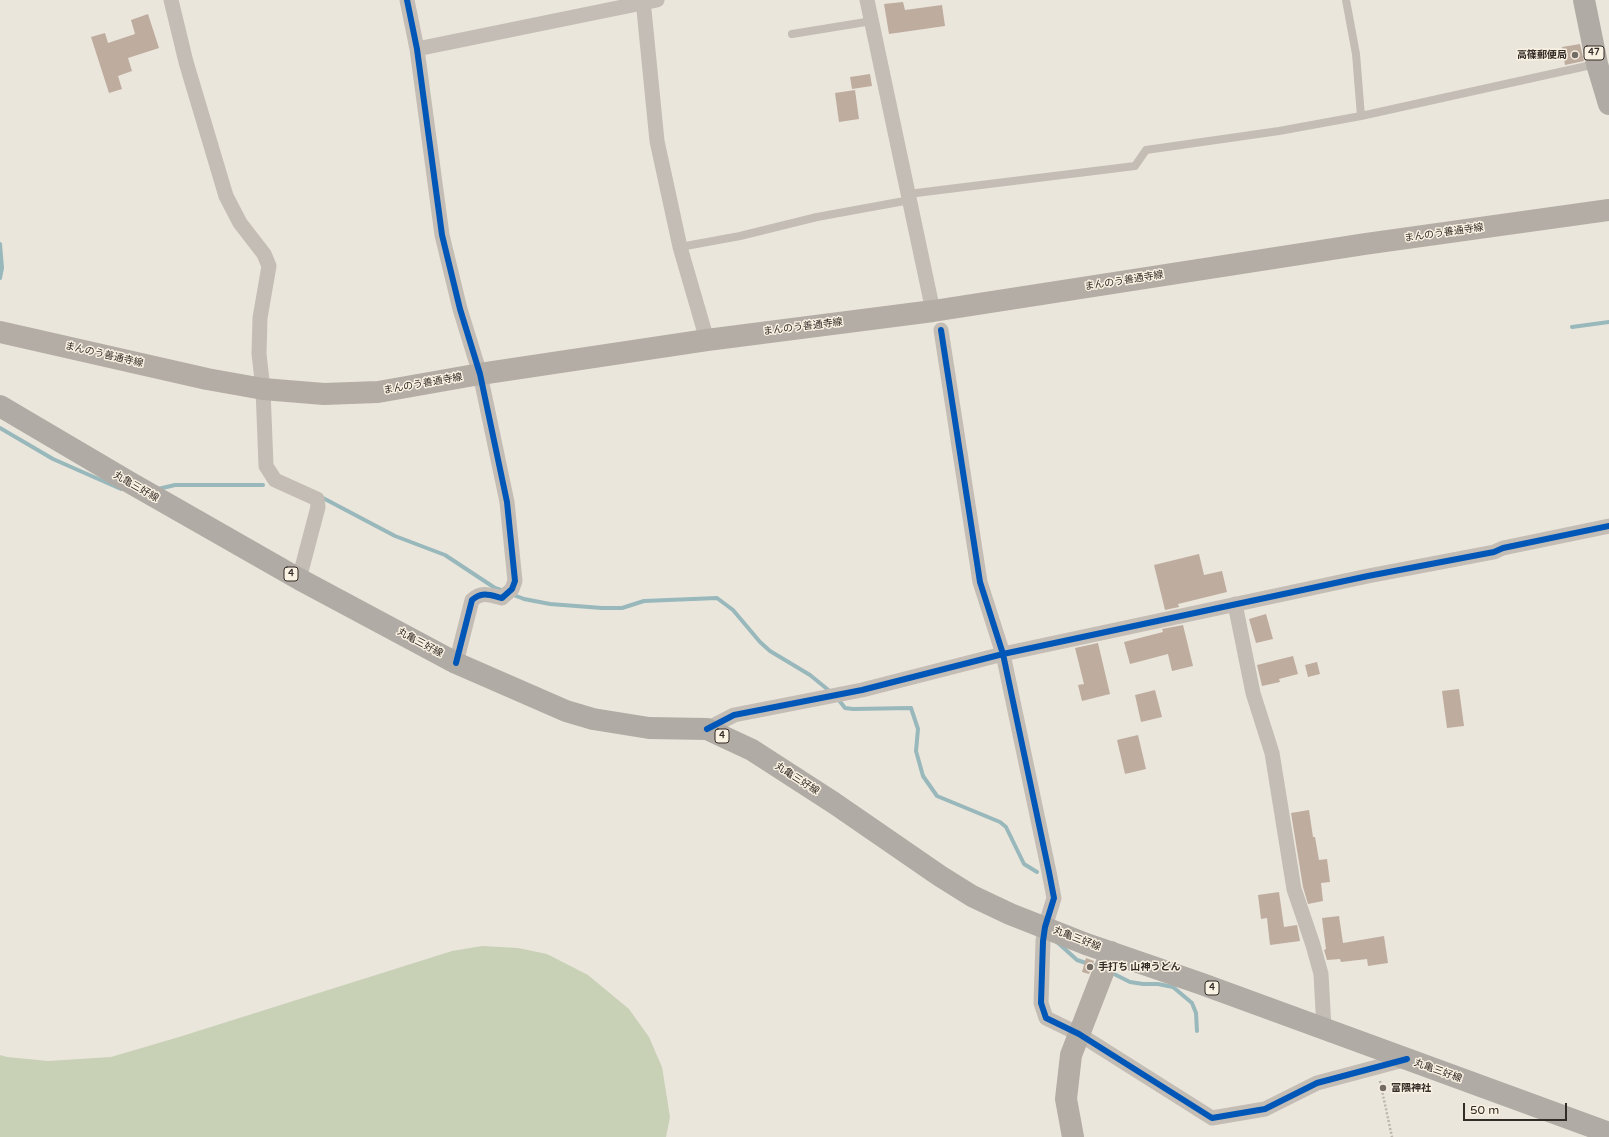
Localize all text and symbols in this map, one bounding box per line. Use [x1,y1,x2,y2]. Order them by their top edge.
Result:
road number: 47 [1584,46,1604,60]
place label: 高篠郵便局 [1517,49,1567,61]
marker: 高篠郵便局 [1570,50,1580,60]
street label: まんのう善通寺線 [1404,221,1484,245]
street label: まんのう善通寺線 [1084,269,1164,293]
street label: まんのう善通寺線 [763,316,843,338]
street label: まんのう善通寺線 [64,340,144,370]
street label: まんのう善通寺線 [383,371,463,397]
street label: 丸亀三好線 [111,469,161,505]
road number: 4 [284,567,298,581]
street label: 丸亀三好線 [395,626,445,660]
road number: 4 [715,729,729,743]
street label: 丸亀三好線 [773,760,821,798]
street label: 丸亀三好線 [1052,924,1102,954]
place label: 手打ち 山神うどん [1098,961,1181,973]
marker: 手打ち 山神うどん [1085,962,1095,972]
road number: 4 [1205,981,1219,995]
street label: 丸亀三好線 [1412,1057,1464,1085]
place label: 富隈神社 [1391,1082,1431,1094]
marker: 富隈神社 [1378,1083,1388,1093]
scale bar [1465,1095,1569,1121]
text: 50 m [1470,1103,1499,1117]

